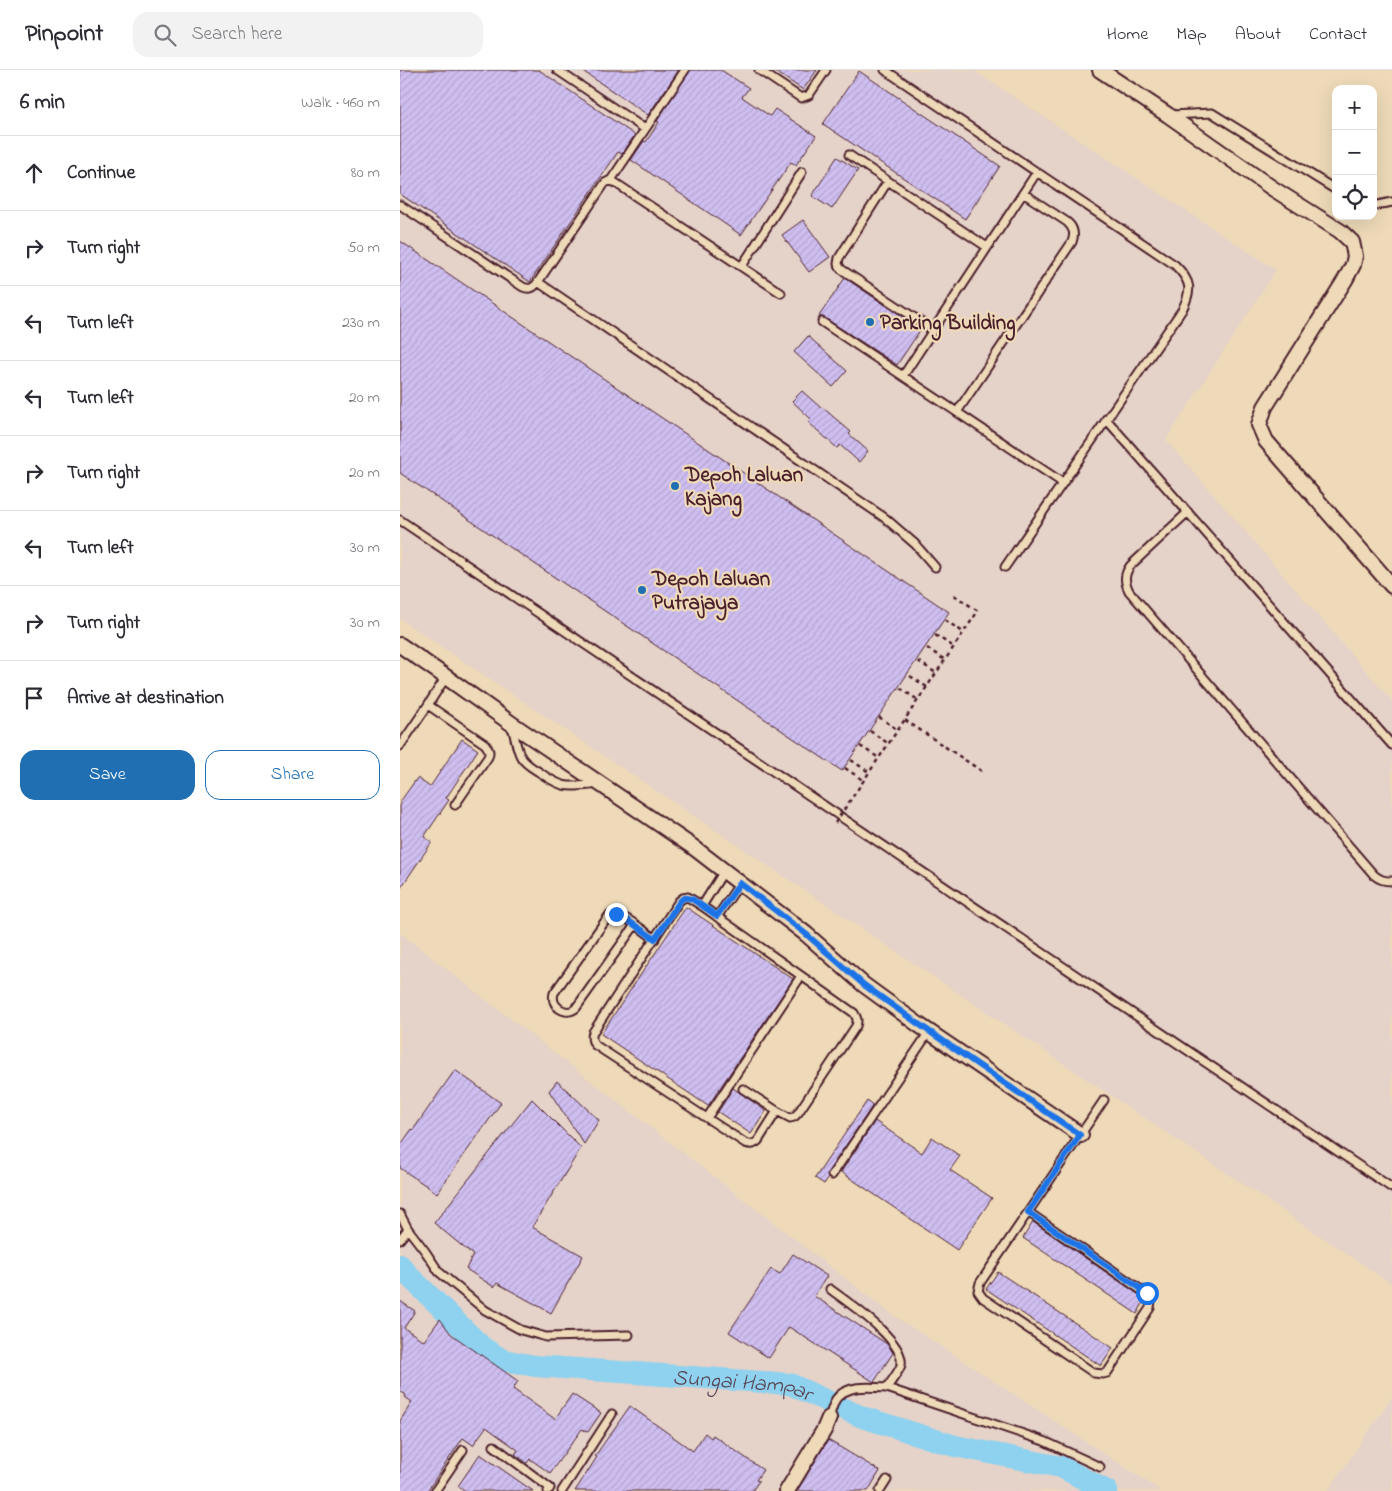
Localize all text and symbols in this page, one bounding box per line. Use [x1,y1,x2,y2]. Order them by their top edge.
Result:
search box [133,12,483,57]
text: Pinpoint [25,17,103,52]
icon: search [151,21,179,49]
text: Search here [191,21,282,48]
text: Home [1107,22,1148,48]
text: Map [1176,22,1207,48]
text: About [1235,22,1281,48]
text: Contact [1309,22,1367,48]
map controls [1332,85,1377,220]
button: + [1332,85,1377,130]
text: 6 min [20,88,65,118]
text: Walk · 460 m [301,91,380,115]
button: − [1332,130,1377,175]
icon: ahead [20,159,48,187]
text: Continue [67,160,135,187]
text: 80 m [351,161,380,185]
button: locate [1332,175,1377,220]
icon: right [20,234,48,262]
text: Turn right [67,235,140,262]
text: 50 m [348,236,380,260]
icon: left [20,309,48,337]
place label: Parking Building [880,309,1016,341]
text: Turn left [67,310,134,337]
text: 230 m [342,311,380,335]
marker: Parking Building [864,316,876,328]
icon: left [20,384,48,412]
text: Turn left [67,385,134,412]
text: 20 m [349,386,380,410]
icon: right [20,459,48,487]
text: Turn right [67,460,140,487]
text: 20 m [349,461,380,485]
place label: Depoh Laluan Kajang [684,461,803,517]
marker: Depoh Laluan Kajang [669,480,681,492]
icon: left [20,534,48,562]
text: Turn left [67,535,134,562]
text: 30 m [350,536,380,560]
place label: Depoh Laluan Putrajaya [651,565,770,621]
marker: Depoh Laluan Putrajaya [636,584,648,596]
icon: right [20,609,48,637]
text: Turn right [67,610,140,637]
text: 30 m [350,611,380,635]
icon: arrive [20,684,48,712]
text: Arrive at destination [67,685,224,712]
button: Save [20,750,195,800]
button: Share [205,750,380,800]
route end [605,903,628,926]
route start [1136,1282,1159,1305]
water label: Sungai Hampar [671,1363,820,1412]

